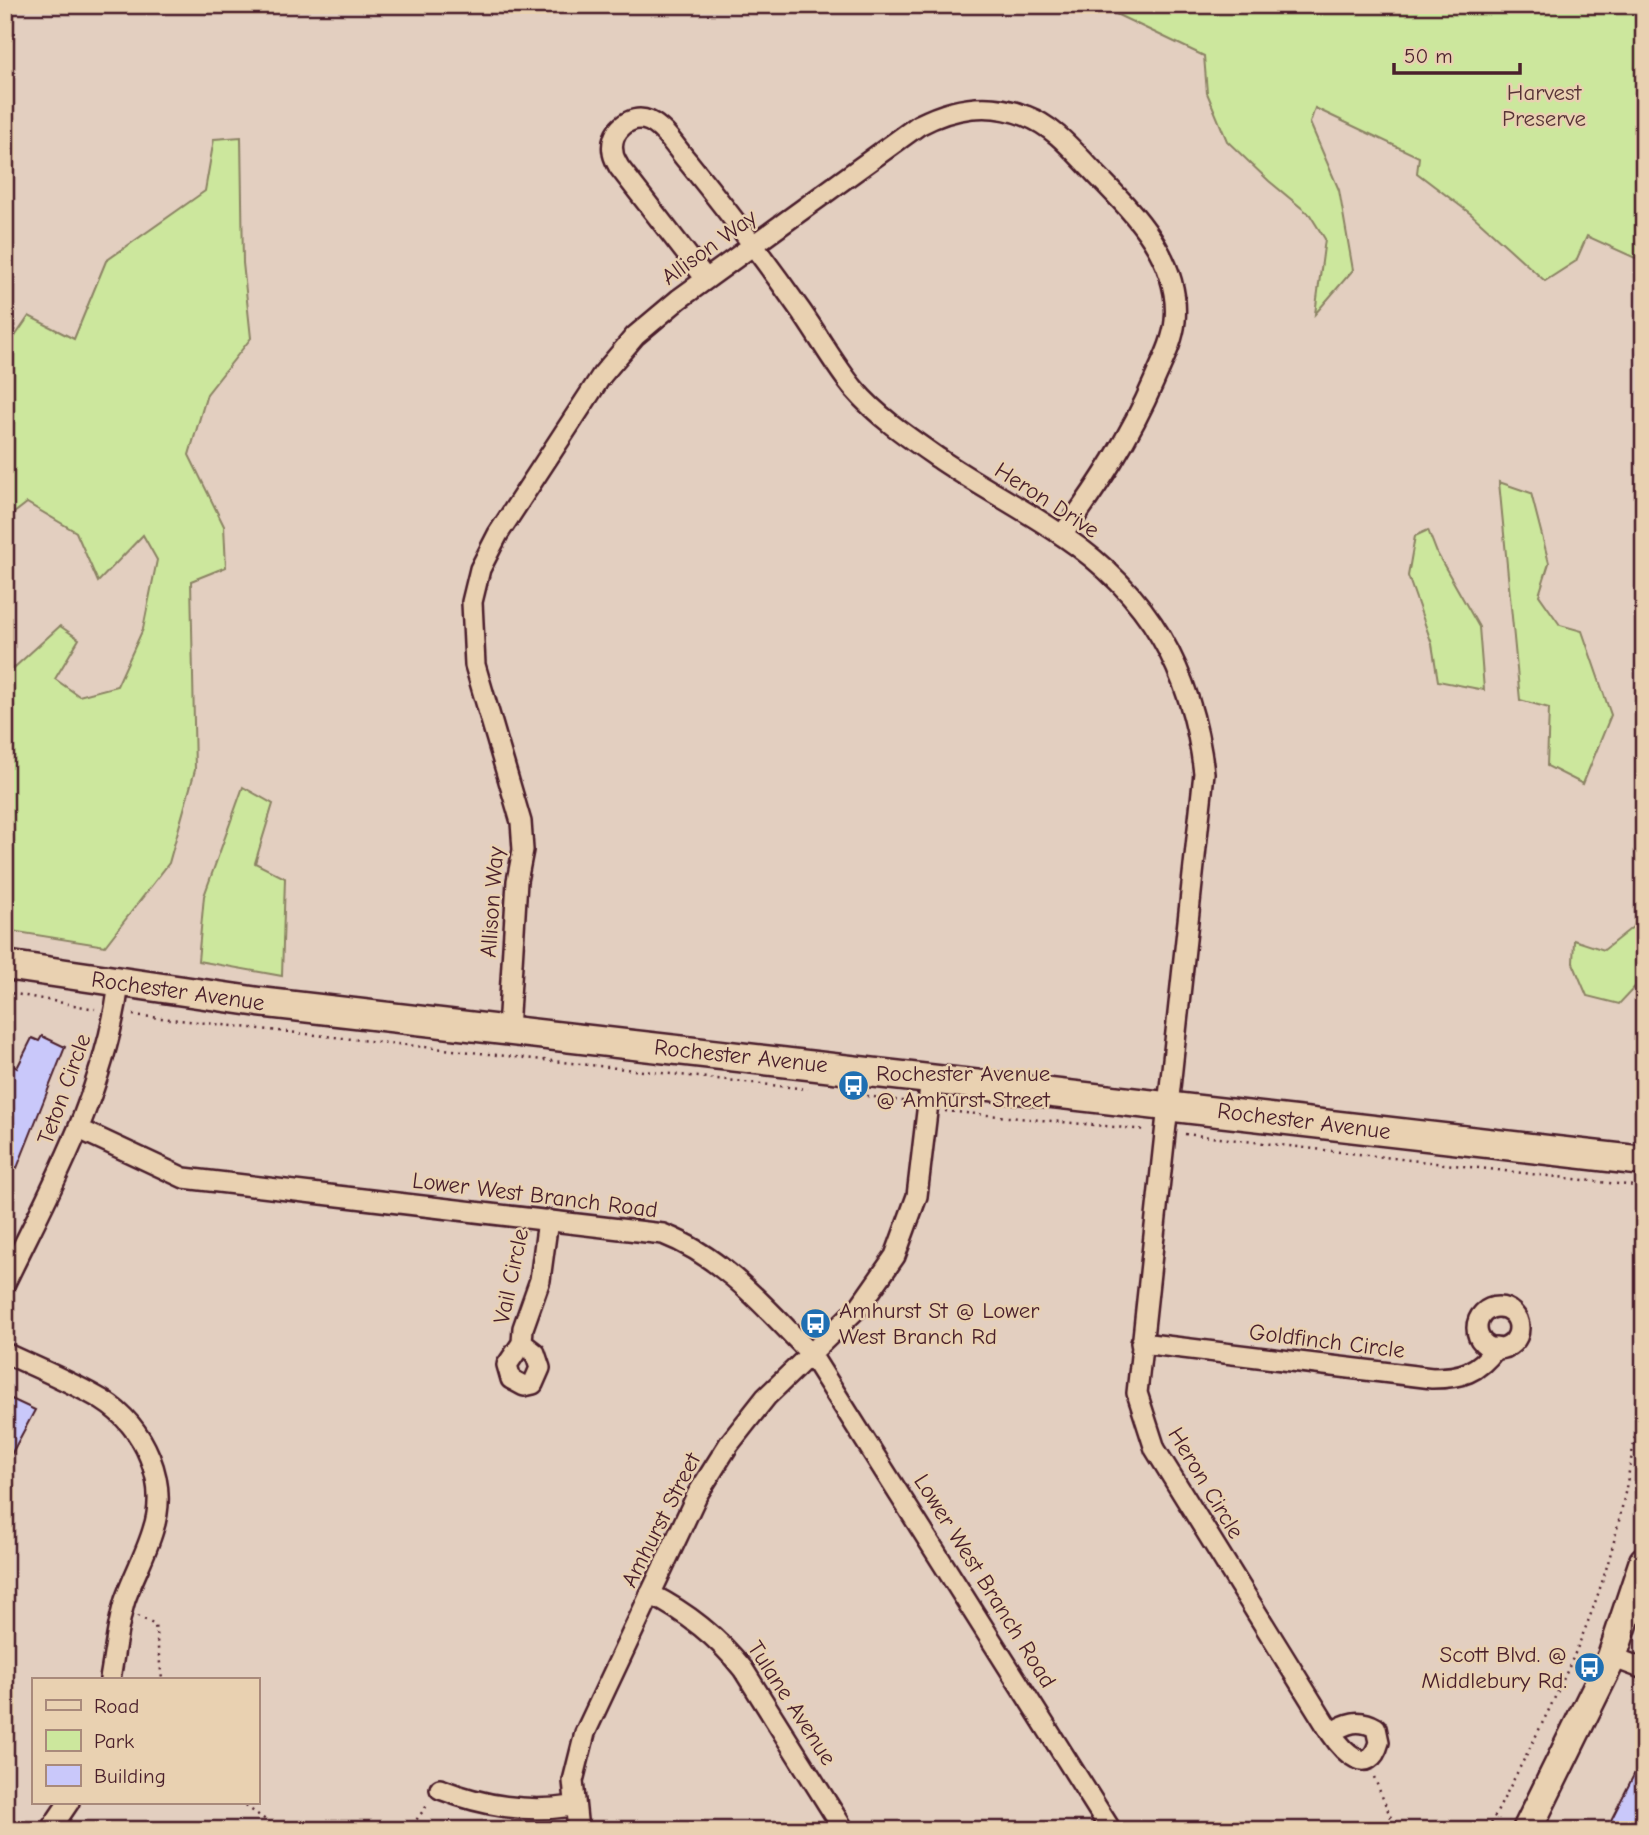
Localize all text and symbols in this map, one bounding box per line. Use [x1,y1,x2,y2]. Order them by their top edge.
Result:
scale bar [1394,32,1520,76]
text: 50 m [1404,44,1453,68]
park label: Harvest Preserve [1502,79,1586,132]
street label: Allison Way [656,203,763,291]
street label: Heron Drive [990,456,1104,544]
street label: Allison Way [475,845,509,958]
street label: Rochester Avenue [90,965,266,1017]
street label: Teton Circle [32,1030,96,1148]
street label: Rochester Avenue [653,1033,829,1079]
place label: Rochester Avenue @ Amhurst Street [876,1060,1051,1113]
bus stop icon: Rochester Avenue @ Amhurst Street [836,1069,870,1103]
street label: Rochester Avenue [1216,1097,1392,1145]
street label: Lower West Branch Road [411,1167,659,1223]
street label: Vail Circle [488,1226,534,1326]
place label: Amhurst St @ Lower West Branch Rd [839,1297,1040,1350]
bus stop icon: Amhurst St @ Lower West Branch Rd [799,1306,833,1340]
street label: Goldfinch Circle [1248,1318,1406,1364]
street label: Heron Circle [1162,1423,1250,1543]
street label: Amhurst Street [616,1447,707,1592]
street label: Lower West Branch Road [908,1469,1062,1693]
street label: Tulane Avenue [742,1636,842,1770]
place label: Scott Blvd. @ Middlebury Rd. [1421,1641,1567,1694]
bus stop icon: Scott Blvd. @ Middlebury Rd. [1573,1650,1607,1684]
legend [32,1678,259,1804]
text: Road [94,1694,139,1718]
text: Park [94,1729,134,1753]
text: Building [94,1764,166,1788]

